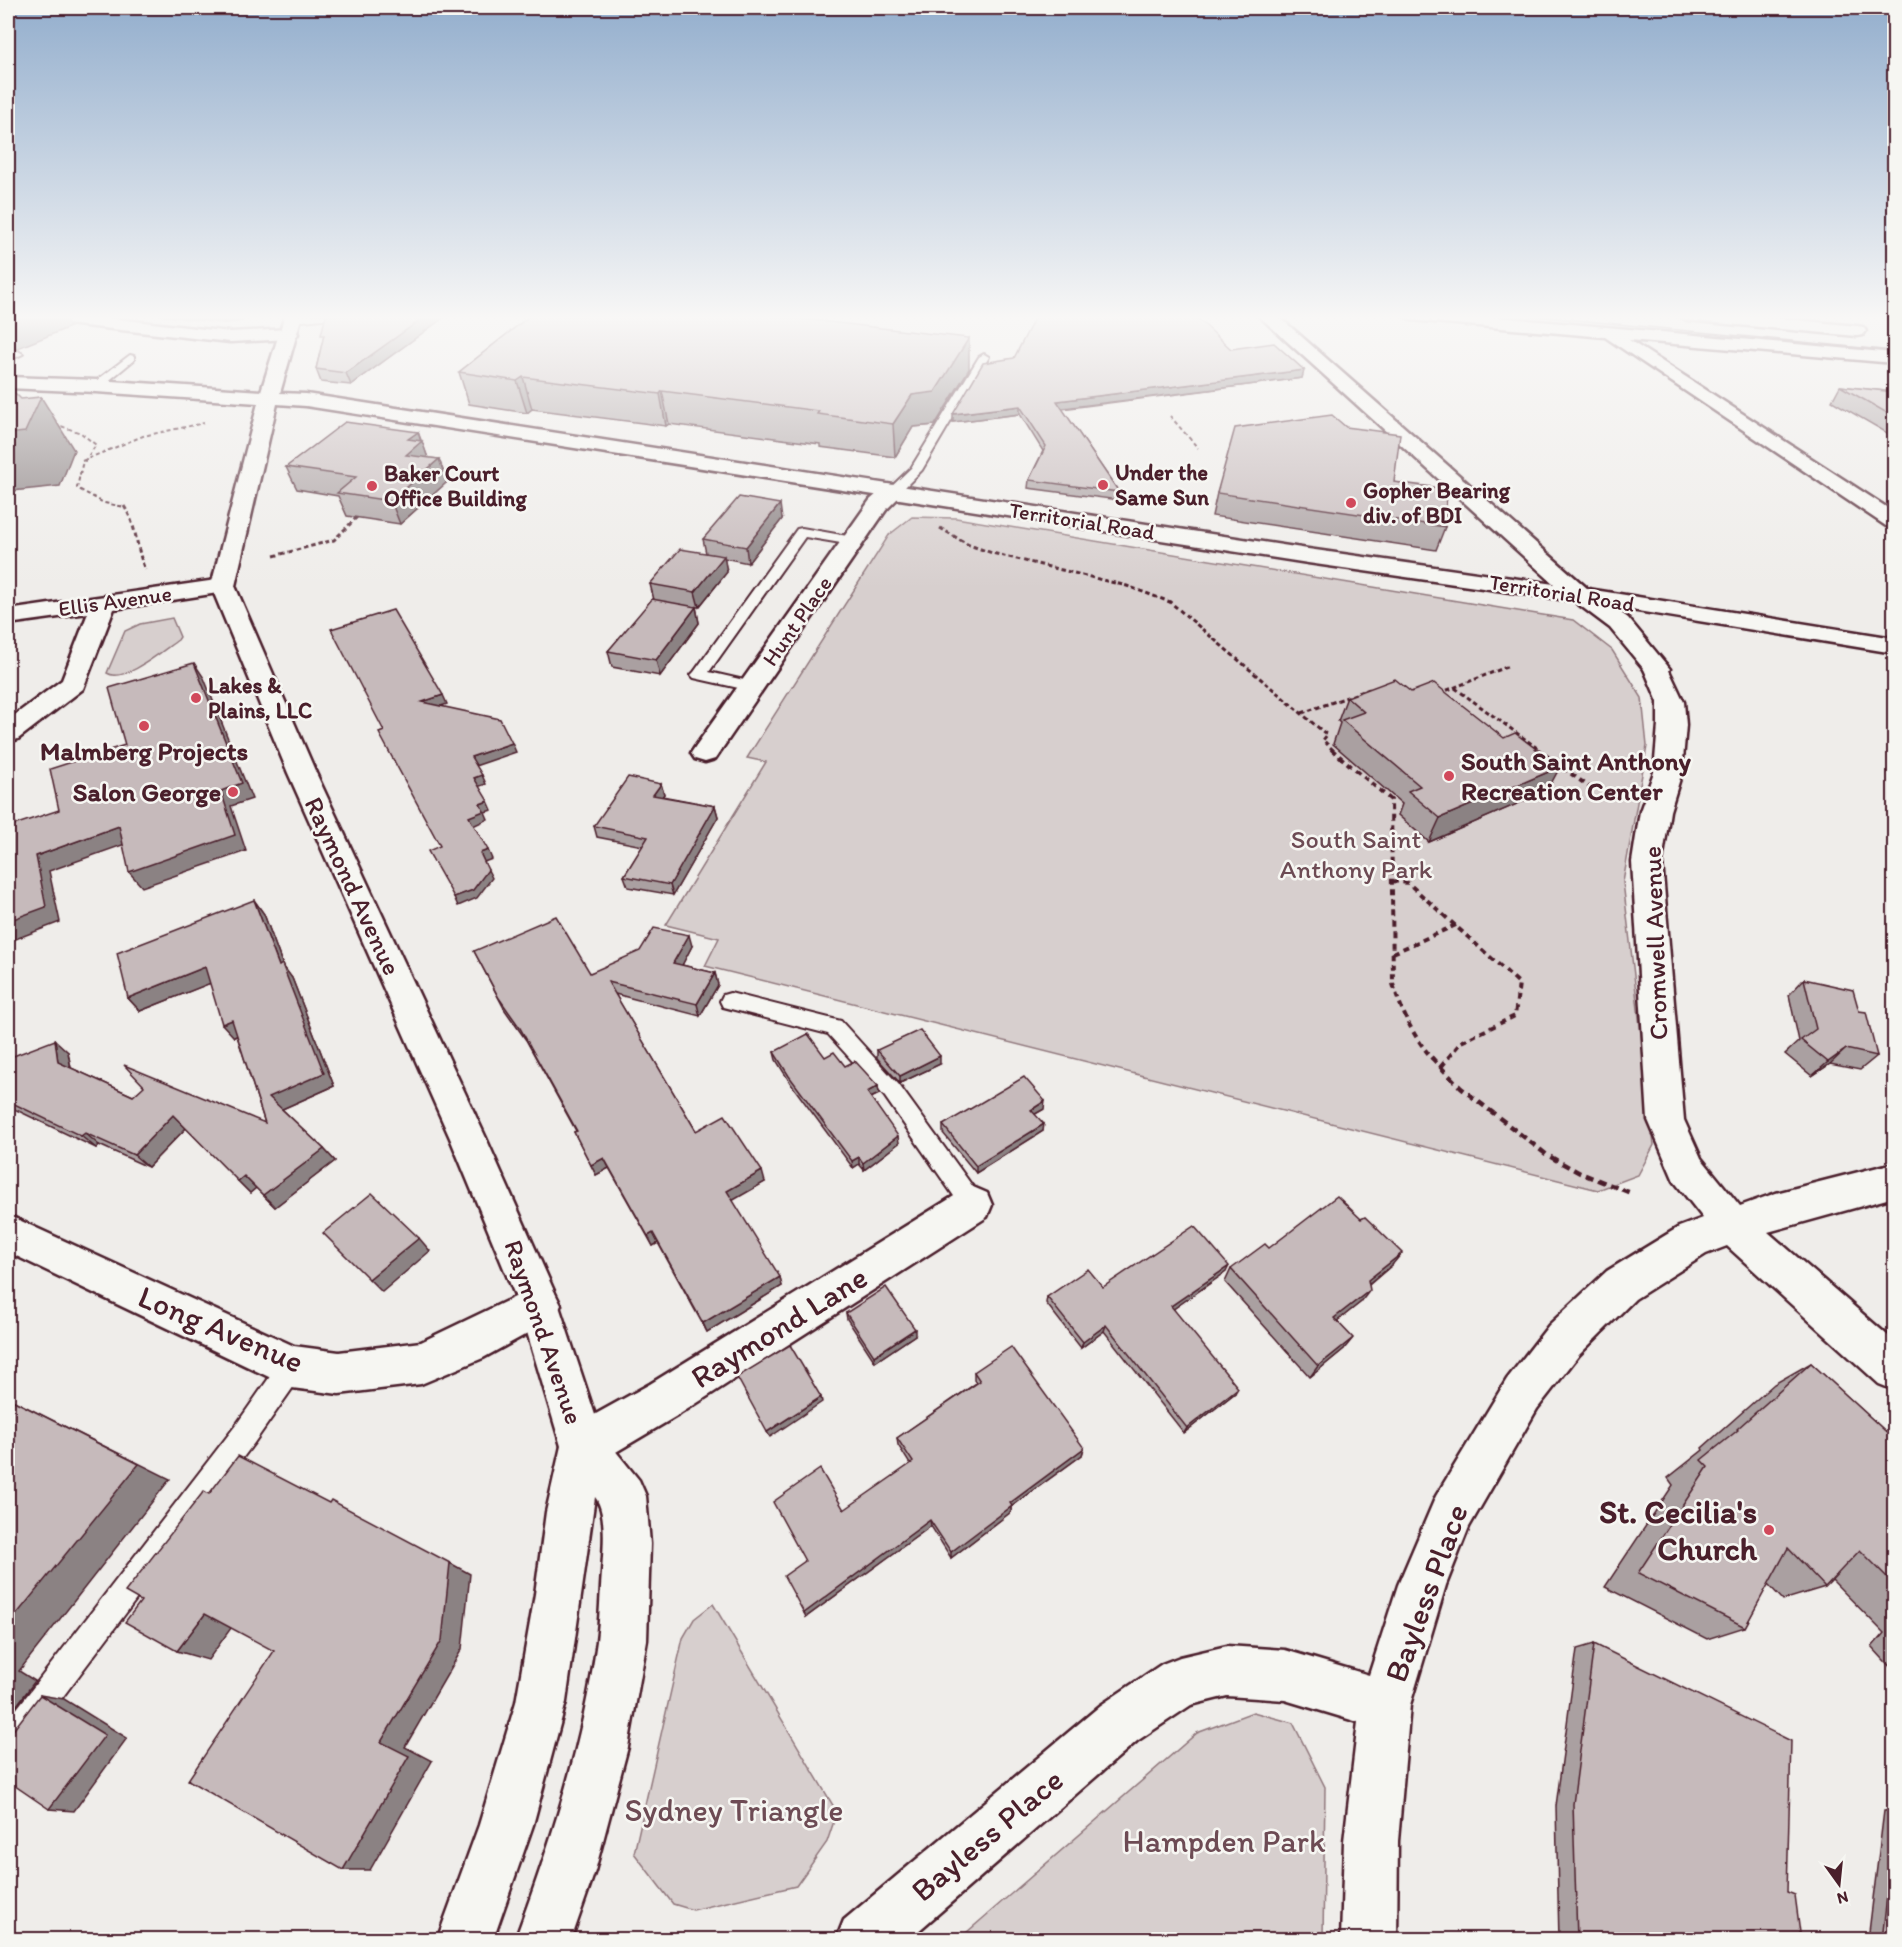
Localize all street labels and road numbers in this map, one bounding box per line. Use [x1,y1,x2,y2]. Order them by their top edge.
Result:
street label: Territorial Road [1007,496,1157,546]
street label: Territorial Road [1487,568,1637,618]
street label: Hunt Place [756,571,838,671]
street label: Ellis Avenue [57,580,173,622]
street label: Raymond Avenue [298,792,408,980]
street label: Cromwell Avenue [1636,845,1674,1041]
street label: Raymond Avenue [497,1236,591,1428]
street label: Raymond Lane [684,1258,874,1396]
street label: Long Avenue [133,1277,309,1381]
street label: Bayless Place [1376,1499,1476,1687]
street label: Bayless Place [903,1761,1071,1909]

